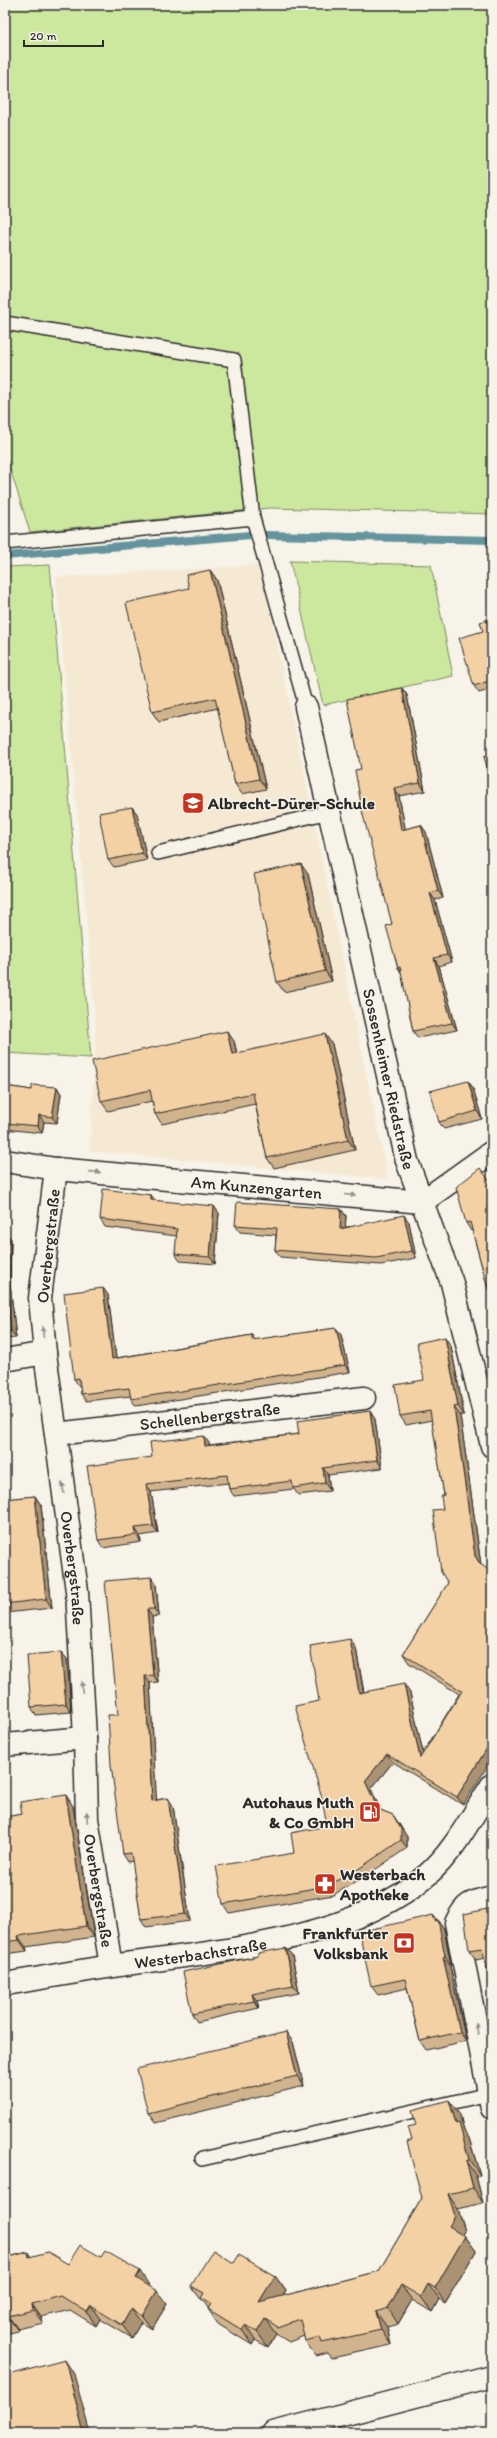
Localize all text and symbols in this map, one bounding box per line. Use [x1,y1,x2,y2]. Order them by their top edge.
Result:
scale bar [24,22,103,48]
text: 20 m [30,29,57,43]
school or university icon: Albrecht-Dürer-Schule [180,790,206,816]
place label: Albrecht-Dürer-Schule [207,793,375,813]
street label: Sossenheimer Riedstraße [359,986,419,1172]
one-way arrow [89,1169,101,1176]
street label: Am Kunzengarten [190,1171,323,1203]
street label: Overbergstraße [32,1188,64,1304]
one-way arrow [344,1192,356,1198]
one-way arrow [39,1325,46,1338]
street label: Schellenbergstraße [139,1398,281,1434]
one-way arrow [60,1482,66,1494]
street label: Overbergstraße [56,1510,89,1626]
one-way arrow [79,1681,86,1693]
place label: Autohaus Muth & Co GmbH [242,1792,354,1832]
fuel station icon: Autohaus Muth & Co GmbH [357,1799,383,1825]
one-way arrow [84,1811,91,1823]
street label: Overbergstraße [80,1832,118,1949]
place label: Westerbach Apotheke [339,1864,426,1905]
pharmacy icon: Westerbach Apotheke [312,1871,338,1897]
place label: Frankfurter Volksbank [303,1923,388,1963]
bank icon: Frankfurter Volksbank [391,1930,417,1956]
street label: Westerbachstraße [133,1933,268,1973]
one-way arrow [473,2023,479,2035]

